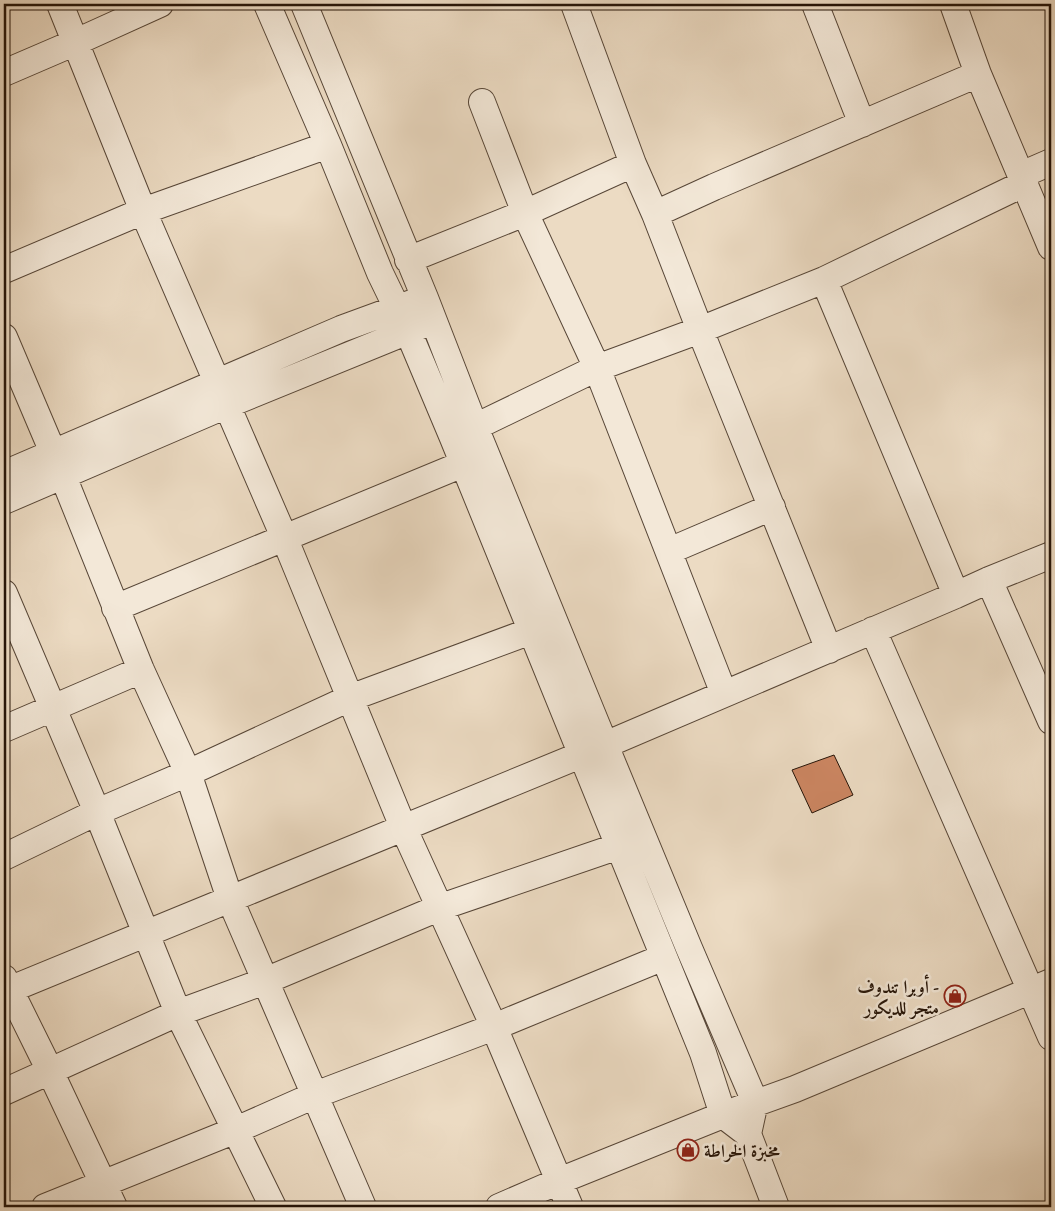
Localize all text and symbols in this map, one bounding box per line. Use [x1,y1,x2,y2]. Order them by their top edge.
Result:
place label: أوبرا تندوف - متجر للديكور [857,974,939,1020]
shop icon: أوبرا تندوف - متجر للديكور [943,984,967,1008]
shop icon: مخبزة الخراطة [676,1138,700,1162]
place label: مخبزة الخراطة [704,1139,781,1163]

